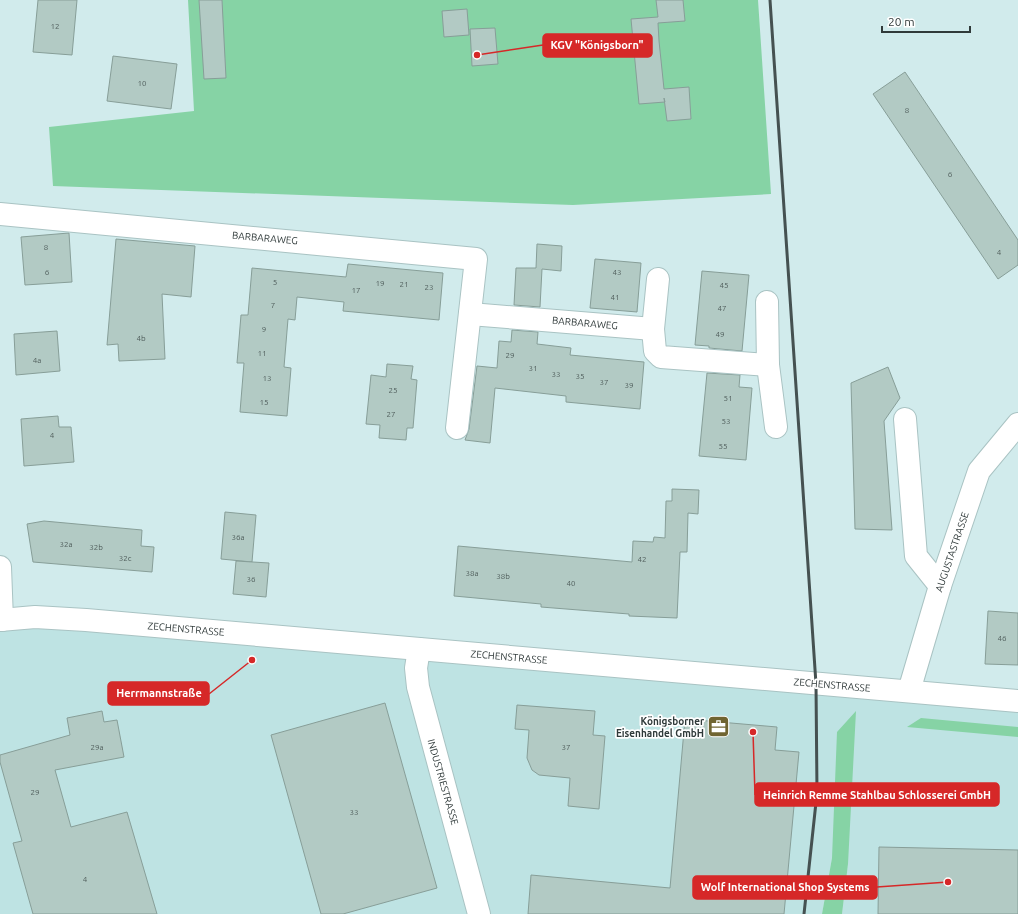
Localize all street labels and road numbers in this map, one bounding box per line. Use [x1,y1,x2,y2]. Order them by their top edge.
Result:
street label: BARBARAWEG [232,230,298,246]
street label: BARBARAWEG [552,315,618,331]
street label: AUGUSTASTRASSE [933,510,971,593]
street label: ZECHENSTRASSE [147,620,225,638]
street label: ZECHENSTRASSE [470,648,548,666]
street label: ZECHENSTRASSE [793,676,871,694]
street label: INDUSTRIESTRASSE [425,738,461,827]

